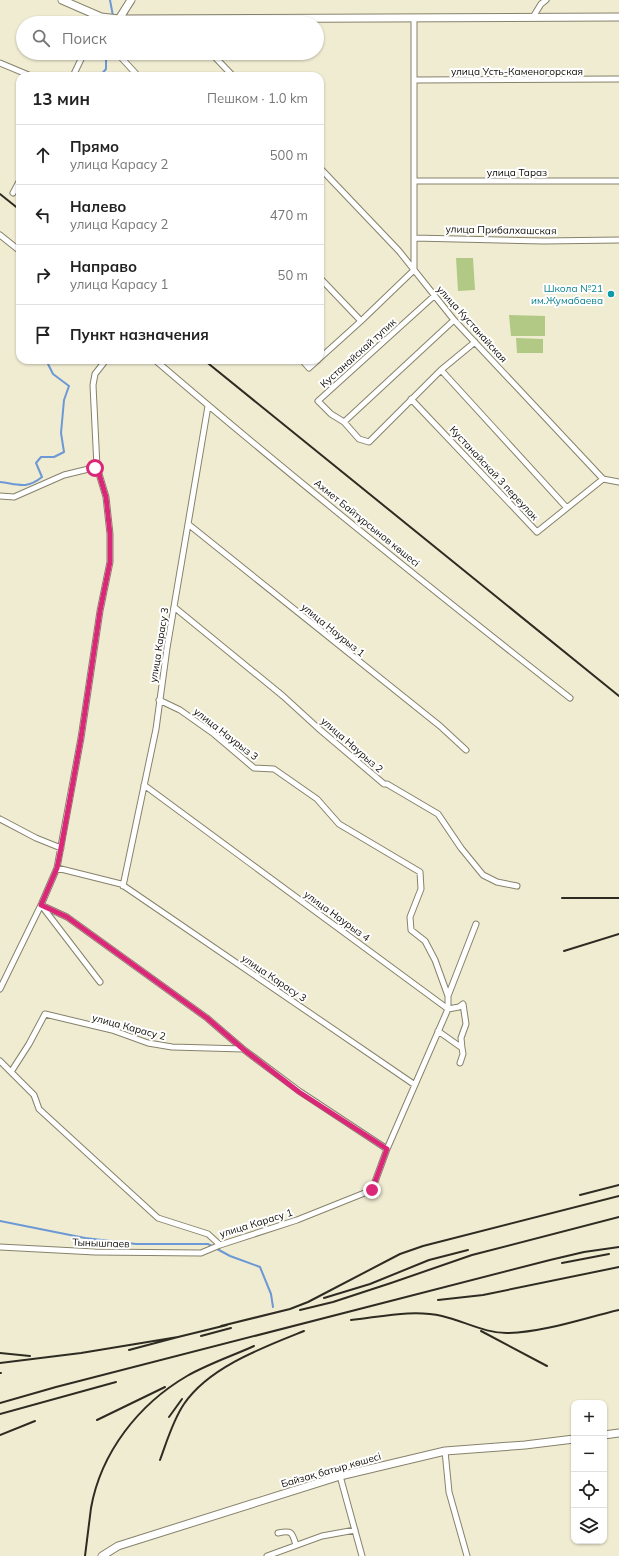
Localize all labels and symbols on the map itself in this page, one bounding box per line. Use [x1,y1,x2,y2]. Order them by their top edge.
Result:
street label: улица Усть-Каменогорская [451,65,583,78]
street label: улица Тараз [487,166,547,179]
street label: улица Прибалхашская [445,223,557,237]
place label: Школа №21 им.Жумабаева [531,282,603,307]
street label: улица Кустанайская [434,283,510,365]
marker: Школа №21 им.Жумабаева [606,289,616,299]
street label: Кустанайскай тупик [317,315,399,391]
street label: Кустанайскай 3 переулок [447,423,542,523]
route start [86,459,104,477]
street label: Ахмет Байтұрсынов көшесі [312,476,422,570]
street label: улица Наурыз 1 [299,600,367,660]
street label: улица Карасу 3 [147,607,171,683]
street label: улица Наурыз 3 [191,705,261,763]
street label: улица Наурыз 2 [318,714,386,776]
street label: улица Наурыз 4 [302,888,372,944]
street label: улица Карасу 3 [239,951,309,1005]
street label: улица Карасу 2 [91,1011,167,1043]
route end [363,1181,381,1199]
street label: улица Карасу 1 [218,1206,294,1240]
street label: Тынышпаев [72,1236,130,1251]
street label: Байзақ батыр көшесі [279,1449,383,1491]

